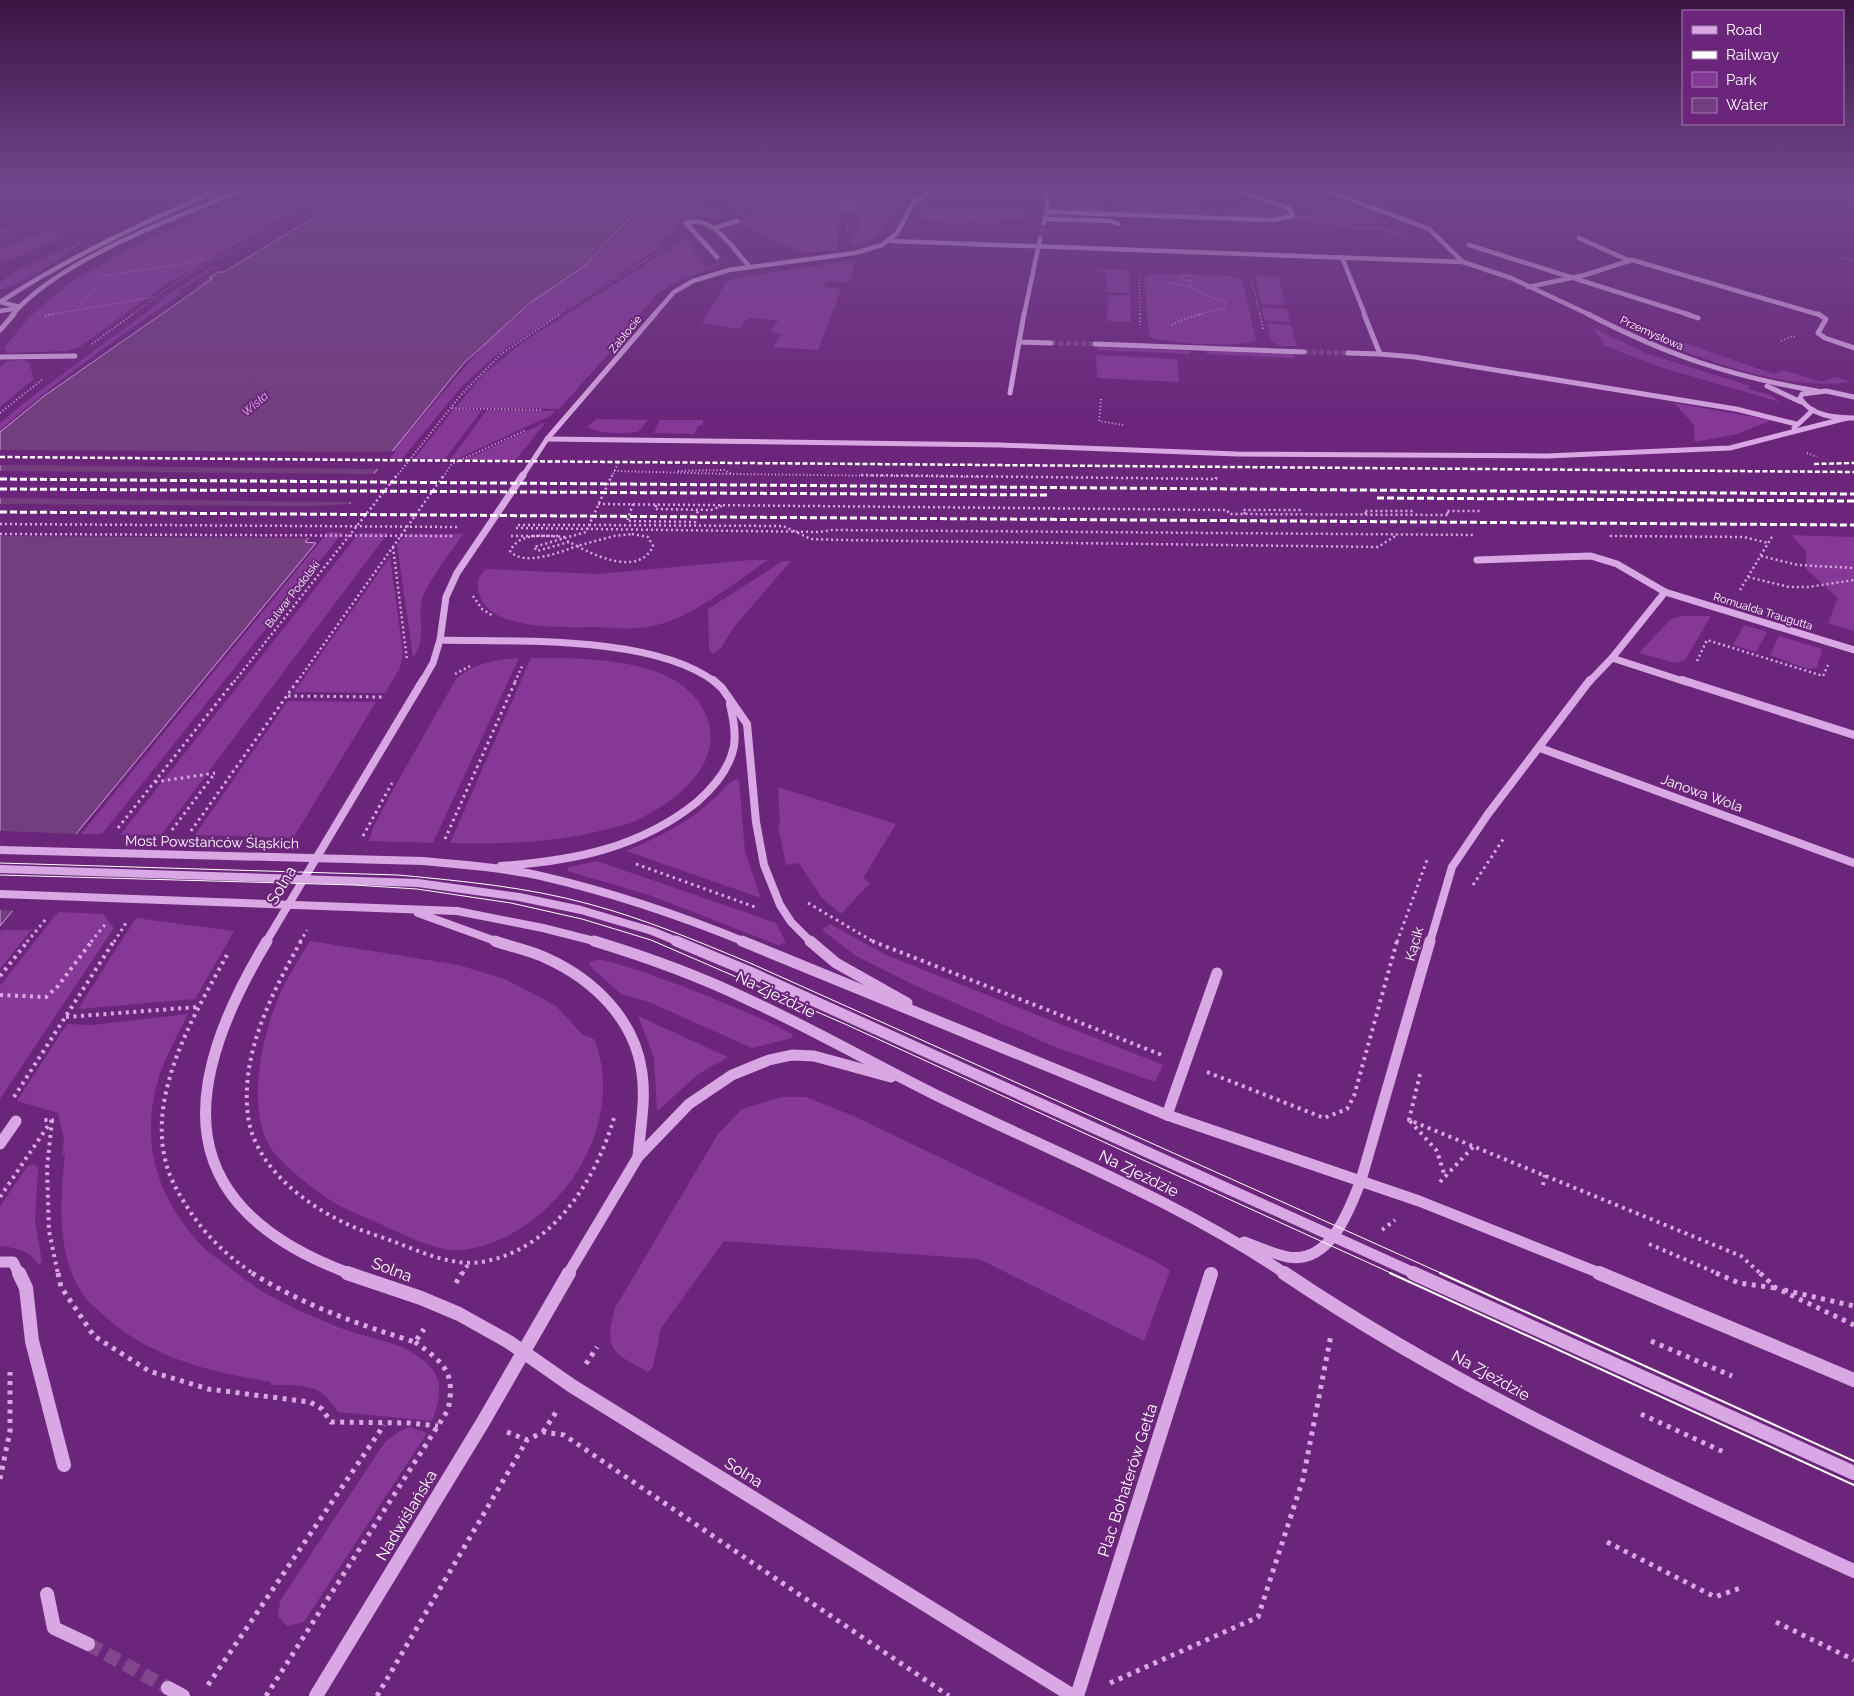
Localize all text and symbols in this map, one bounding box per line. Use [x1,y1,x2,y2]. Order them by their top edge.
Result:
legend [1682,10,1844,125]
text: Road [1726,21,1762,39]
text: Railway [1726,46,1779,64]
text: Park [1726,71,1757,89]
text: Water [1726,96,1769,114]
street label: Zabłocie [606,313,645,356]
street label: Przemysłowa [1618,314,1685,353]
water label: Wisła [239,389,271,419]
street label: Bulwar Podolski [262,558,322,630]
street label: Romualda Traugutta [1712,590,1814,633]
street label: Janowa Wola [1659,771,1745,815]
street label: Most Powstańców Śląskich [125,831,299,852]
street label: Solna [263,863,300,908]
street label: Kącik [1402,925,1427,963]
street label: Na Zjeździe [733,967,819,1022]
street label: Na Zjeździe [1096,1146,1182,1201]
street label: Solna [369,1253,415,1286]
street label: Na Zjeździe [1448,1346,1533,1405]
street label: Plac Bohaterów Getta [1094,1401,1161,1559]
street label: Solna [721,1453,766,1492]
street label: Nadwiślańska [372,1466,441,1564]

